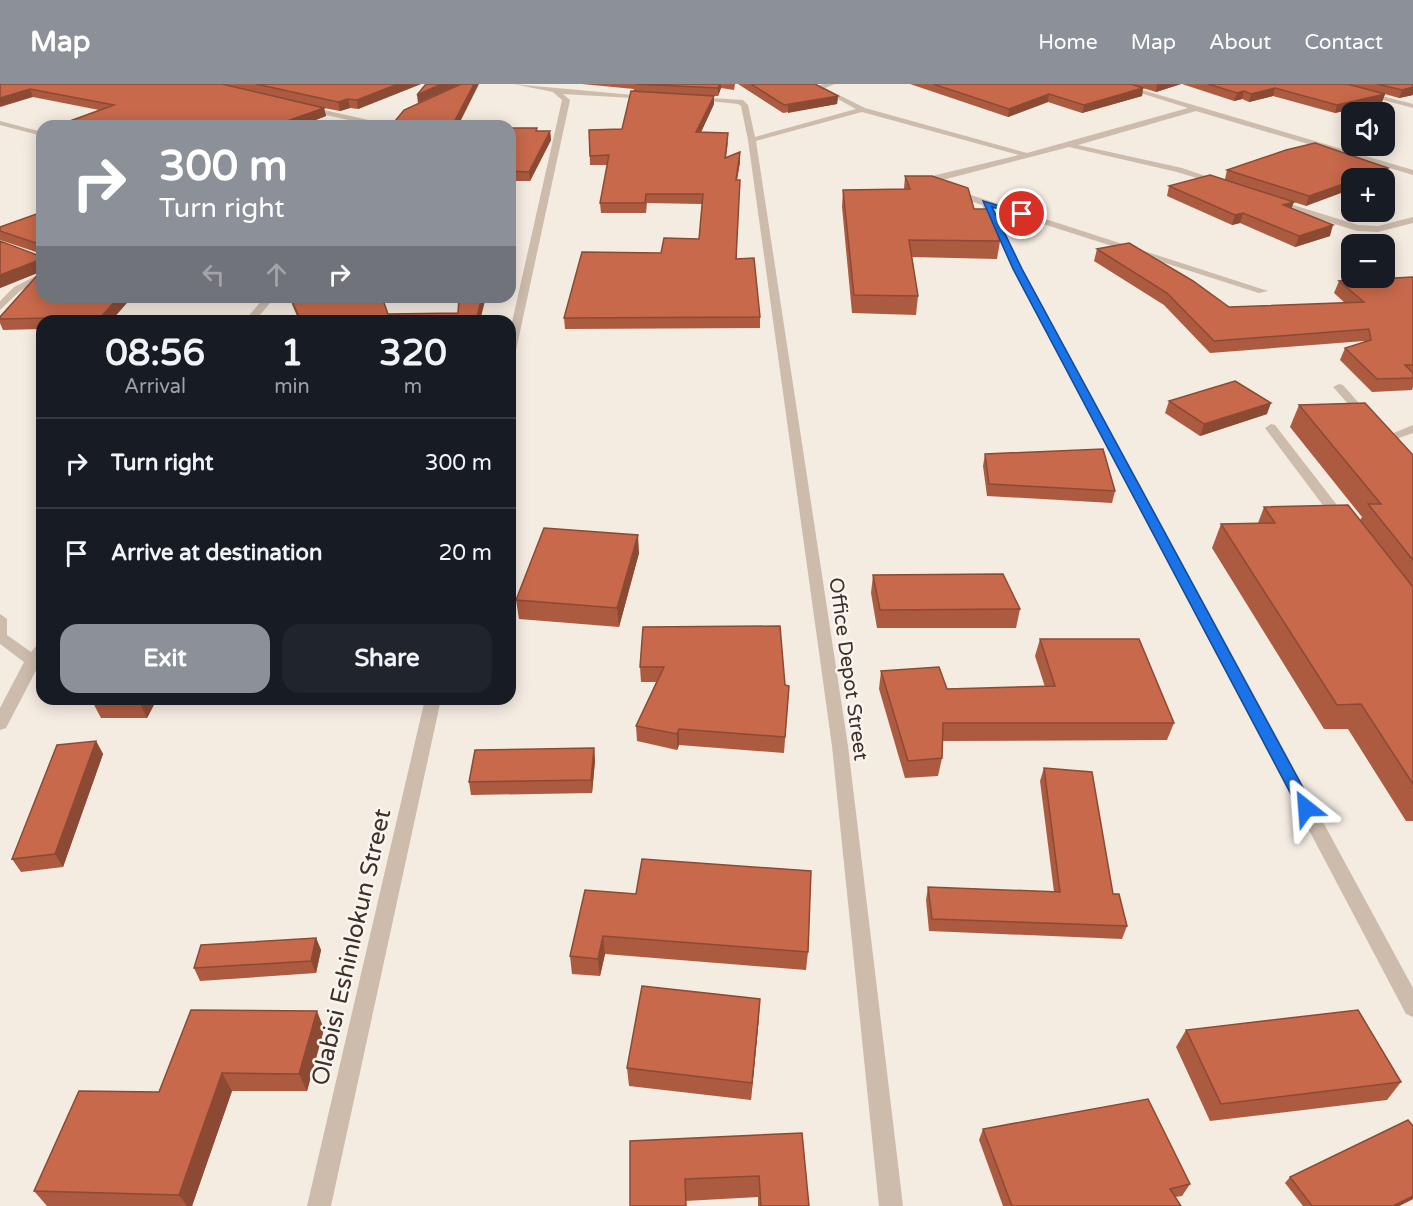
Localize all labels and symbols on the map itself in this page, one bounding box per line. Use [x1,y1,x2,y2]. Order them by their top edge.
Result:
pin [996,188,1047,239]
street label: Office Depot Street [823,576,873,763]
position arrow [1274,776,1338,840]
street label: Olabisi Eshinlokun Street [306,806,397,1088]

